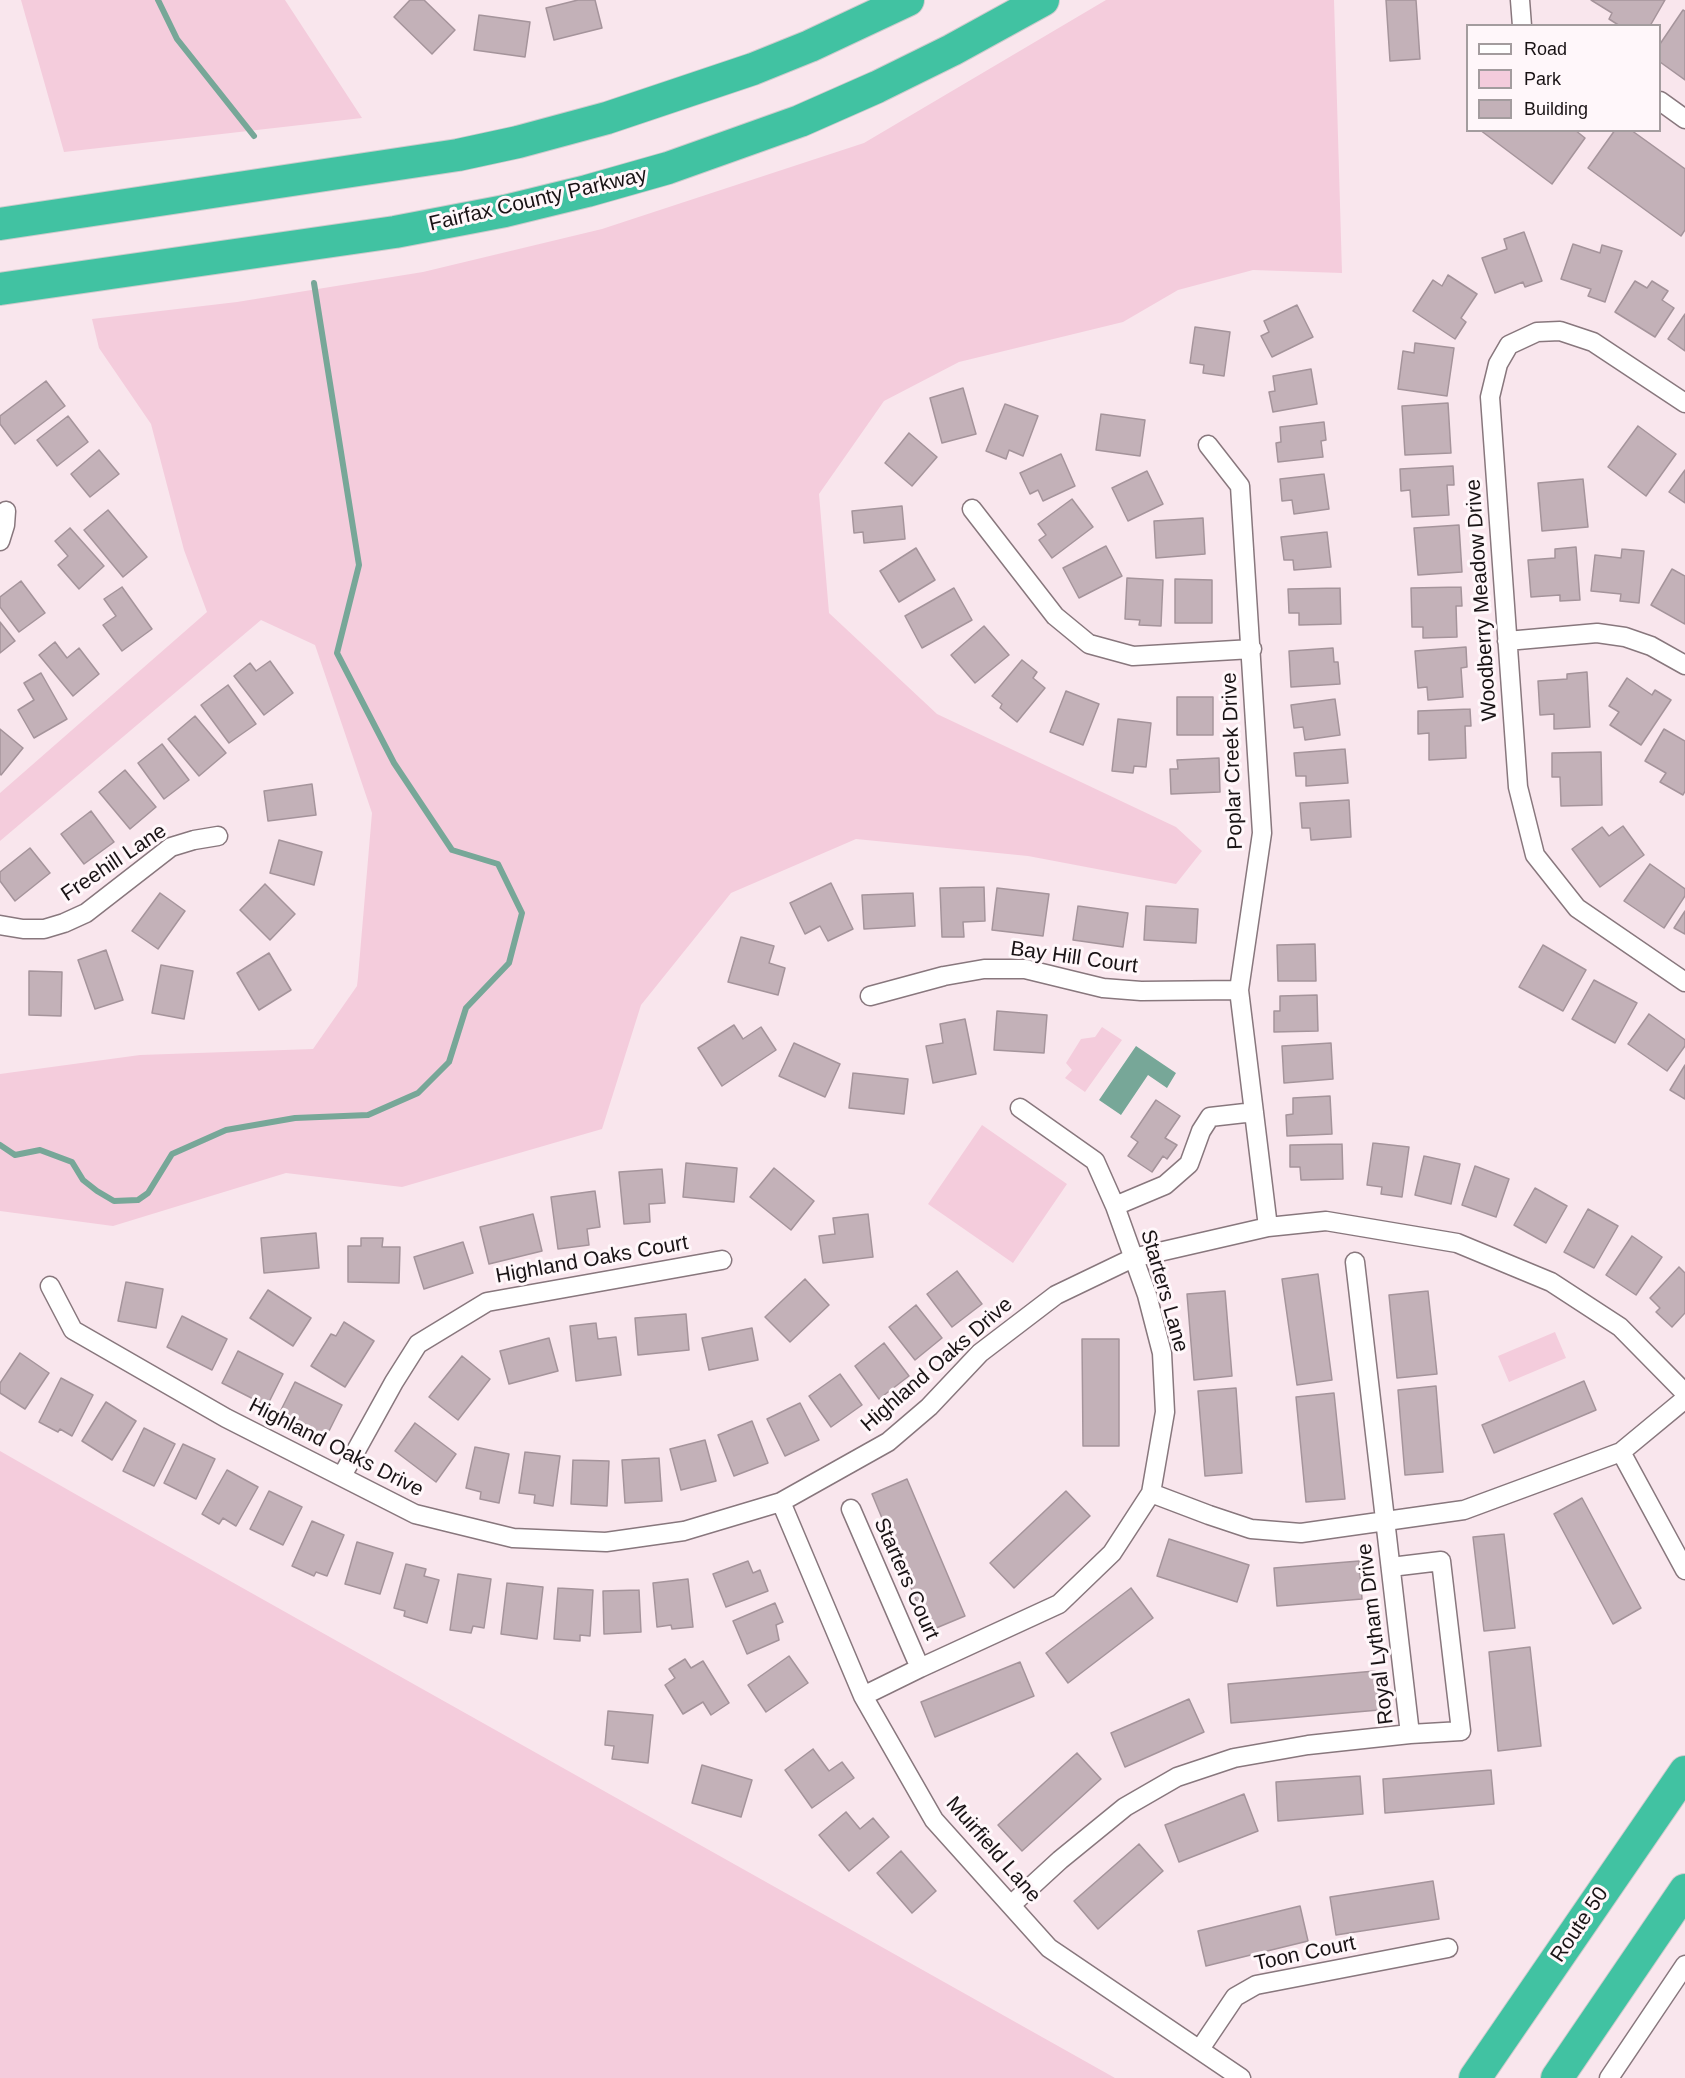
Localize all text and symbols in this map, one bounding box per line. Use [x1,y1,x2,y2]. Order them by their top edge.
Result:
legend [1466,24,1661,132]
text: Road [1524,39,1567,59]
text: Park [1524,69,1561,89]
text: Building [1524,99,1588,119]
street label: Fairfax County Parkway [427,163,649,237]
street label: Woodberry Meadow Drive [1461,478,1503,722]
street label: Poplar Creek Drive [1217,672,1249,850]
street label: Freehill Lane [57,819,171,907]
street label: Bay Hill Court [1009,937,1139,979]
street label: Starters Lane [1135,1227,1193,1355]
street label: Highland Oaks Court [494,1231,690,1289]
street label: Highland Oaks Drive [856,1292,1018,1438]
street label: Highland Oaks Drive [244,1393,428,1503]
street label: Starters Court [868,1514,944,1644]
street label: Royal Lytham Drive [1352,1542,1400,1726]
street label: Muirfield Lane [940,1792,1046,1908]
street label: Route 50 [1546,1883,1614,1967]
street label: Toon Court [1252,1931,1358,1977]

